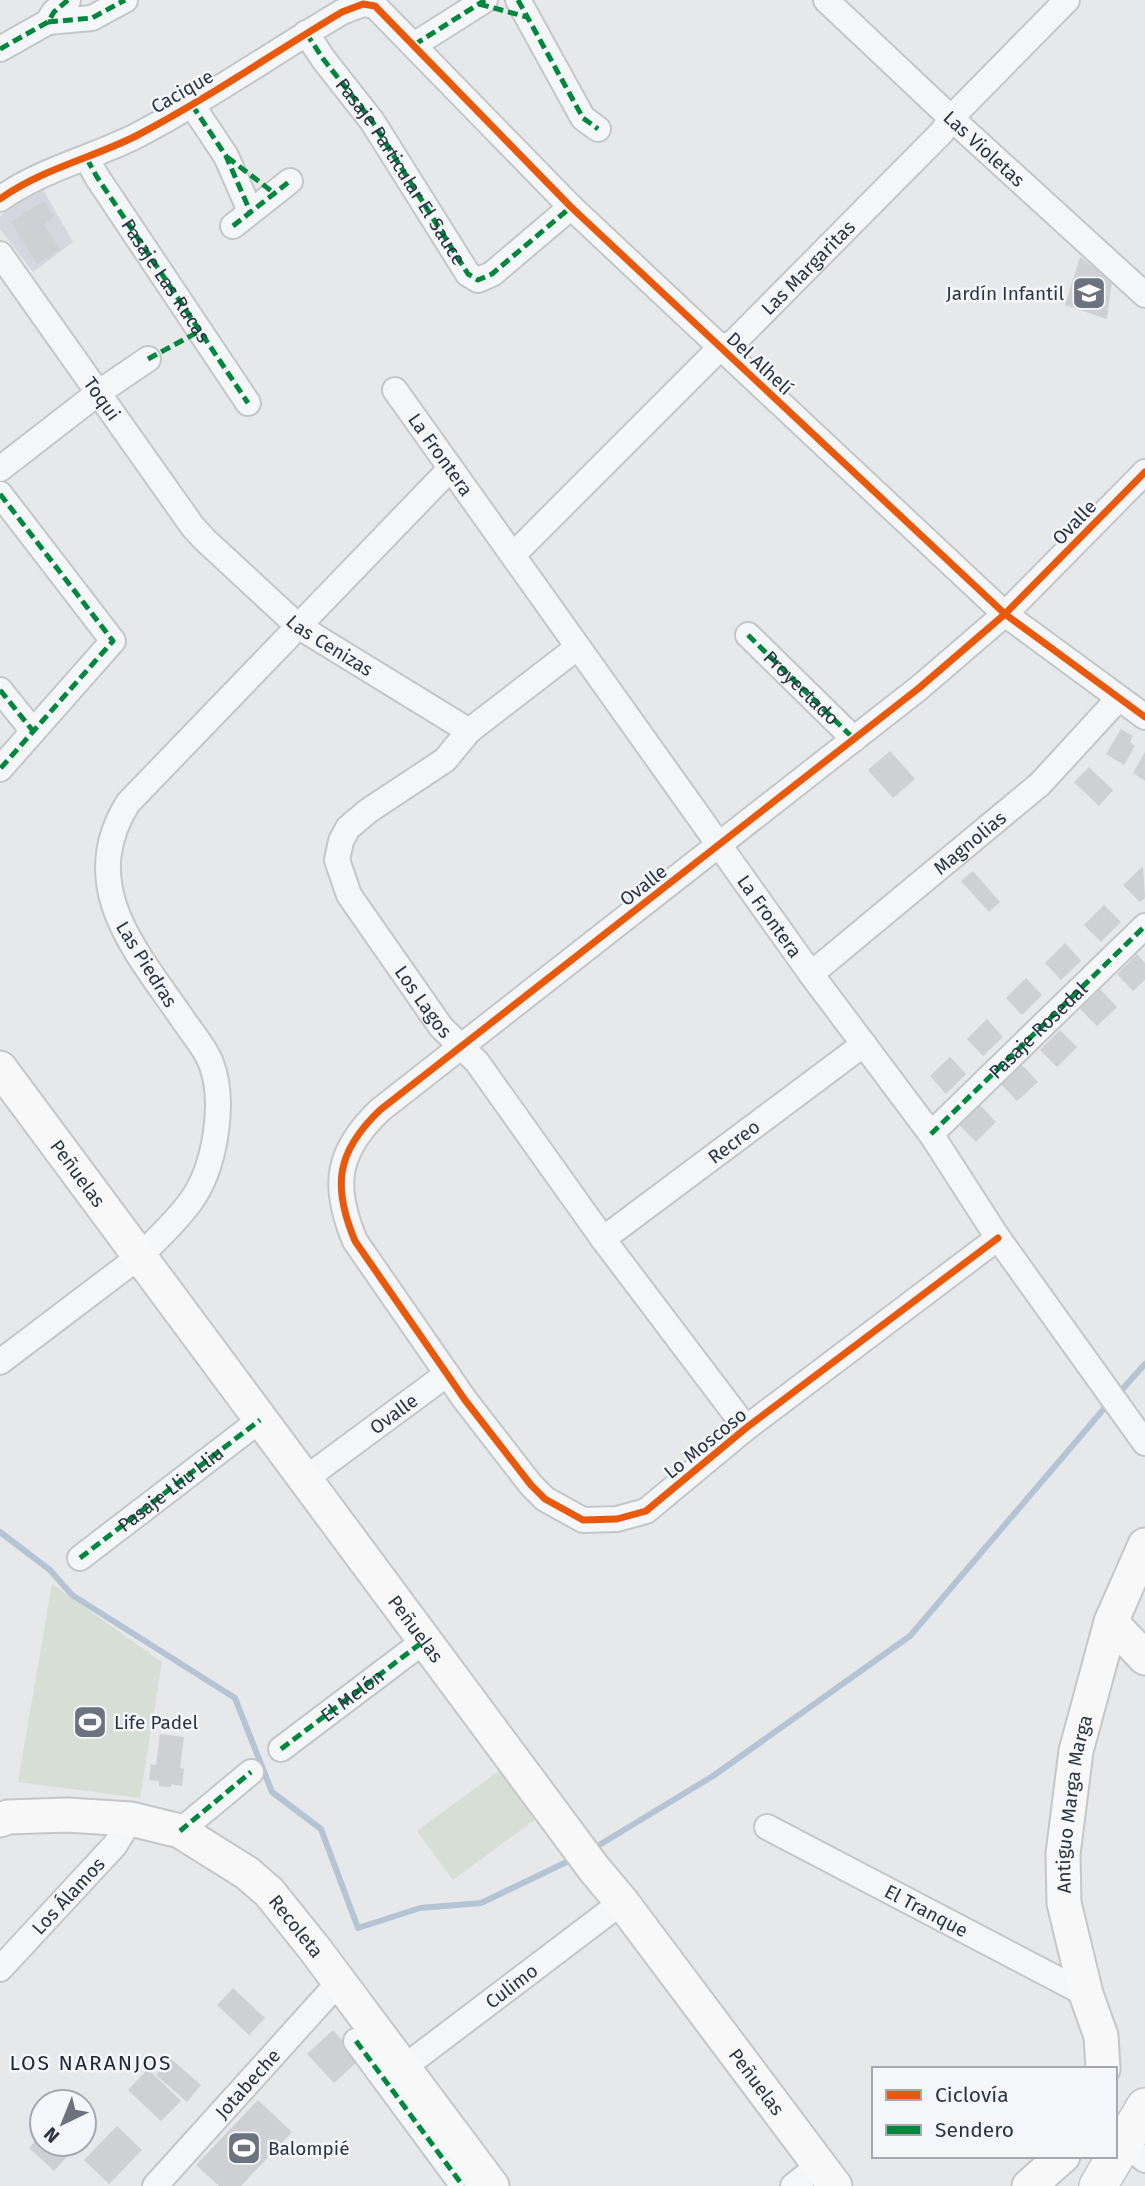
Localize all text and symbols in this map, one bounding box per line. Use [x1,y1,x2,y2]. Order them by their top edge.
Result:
street label: Cacique [147,64,217,118]
street label: Pasaje Particular El Sauce [331,74,470,269]
street label: Las Violetas [938,106,1030,192]
street label: Pasaje Las Rucas [116,215,215,347]
street label: Las Margaritas [756,216,860,320]
school or university icon: Jardín Infantil [1070,274,1108,312]
place label: Jardín Infantil [946,282,1064,305]
street label: Del Alhelí [722,327,798,400]
street label: Toqui [79,373,125,425]
street label: La Frontera [403,409,478,501]
street label: Ovalle [1047,495,1101,550]
street label: Las Cenizas [281,610,377,681]
street label: Proyectado [759,646,844,730]
street label: Magnolias [929,806,1011,879]
street label: Ovalle [615,860,672,911]
street label: La Frontera [732,871,807,962]
street label: Las Piedras [111,917,182,1012]
street label: Los Lagos [390,961,456,1043]
street label: Pasaje Rosedal [984,977,1093,1084]
street label: Recreo [703,1115,764,1169]
street label: Peñuelas [45,1135,110,1212]
street label: Ovalle [365,1389,422,1439]
street label: Lo Moscoso [659,1403,751,1484]
street label: Pasaje Lliu Lliu [113,1441,228,1537]
street label: Peñuelas [383,1591,448,1667]
street label: El Melón [316,1664,389,1727]
sports icon: Life Padel [71,1703,109,1741]
place label: Life Padel [114,1711,198,1734]
street label: Antiguo Marga Marga [1052,1712,1097,1894]
street label: Los Álamos [27,1853,110,1939]
street label: El Tranque [881,1880,972,1942]
street label: Recoleta [264,1890,328,1962]
street label: Culimo [481,1959,542,2013]
street label: Jotabeche [210,2044,285,2124]
street label: Peñuelas [724,2044,789,2120]
district label: LOS NARANJOS [10,2050,172,2076]
legend [872,2067,1117,2158]
text: Ciclovía [935,2082,1009,2108]
north arrow [28,2088,98,2158]
text: Sendero [935,2117,1014,2143]
text: N [39,2122,64,2148]
sports icon: Balompié [225,2129,263,2167]
place label: Balompié [268,2137,350,2160]

